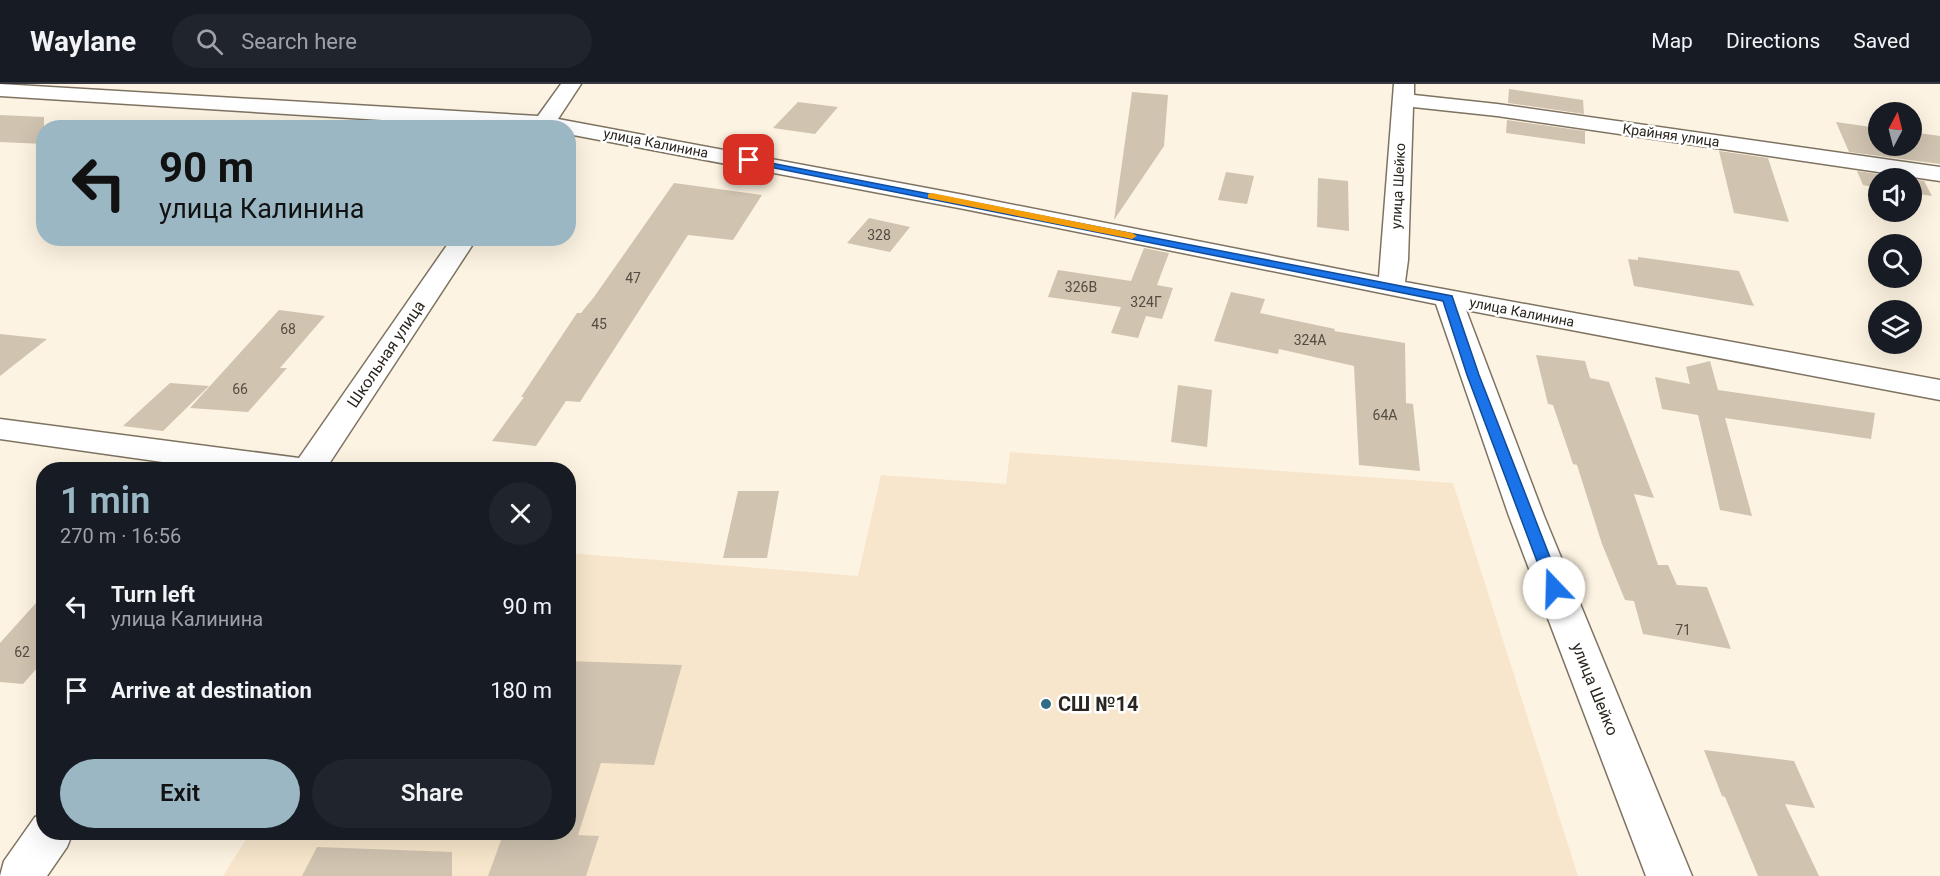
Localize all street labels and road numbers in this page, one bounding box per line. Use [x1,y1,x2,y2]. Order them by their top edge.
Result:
street label: Крайняя улица [1621,120,1721,150]
street label: улица Калинина [602,125,710,161]
street label: улица Шейко [1388,143,1408,229]
street label: улица Калинина [1468,294,1576,330]
street label: Школьная улица [343,297,429,411]
street label: улица Шейко [1568,640,1622,738]

